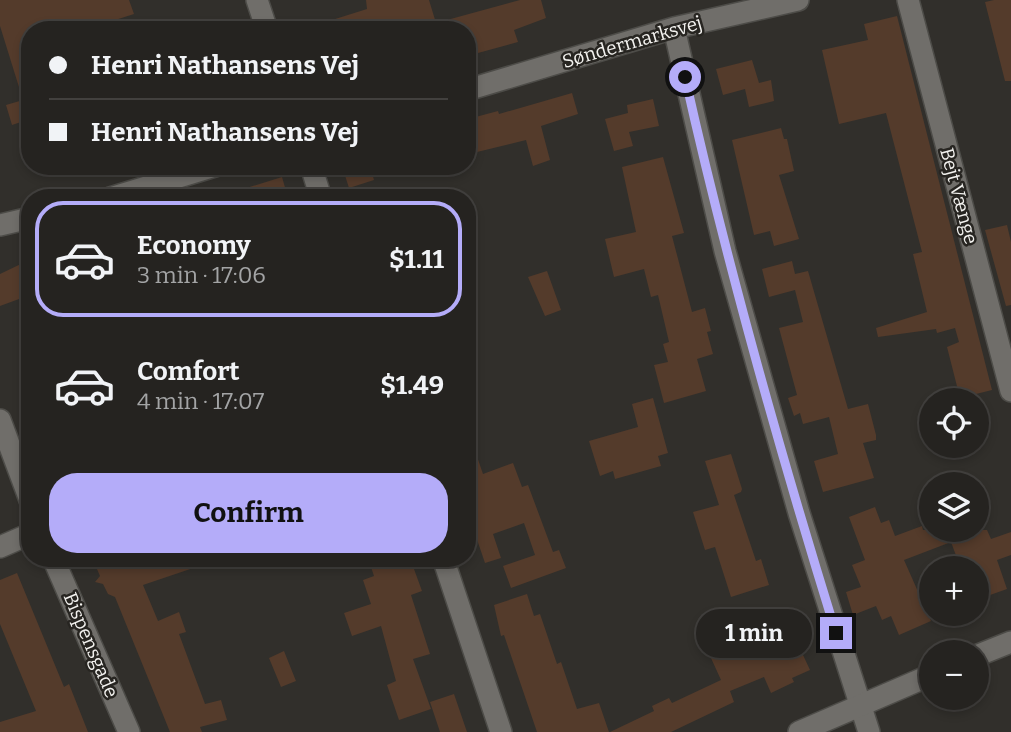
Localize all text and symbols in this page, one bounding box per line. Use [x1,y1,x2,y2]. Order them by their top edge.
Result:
street label: Søndermarksvej [559,11,705,73]
text: Henri Nathansens Vej [91,50,359,81]
route start [669,61,701,93]
text: Henri Nathansens Vej [91,117,359,148]
street label: Bejt Vænge [935,145,983,247]
icon: car [53,228,116,291]
text: Economy [137,230,251,261]
text: $1.11 [389,244,444,275]
text: 3 min · 17:06 [137,261,266,289]
icon: car [53,354,116,417]
text: Comfort [137,356,240,387]
text: $1.49 [380,370,444,401]
text: 4 min · 17:07 [137,387,264,415]
map controls [919,388,989,710]
button: locate [919,388,989,458]
button: layers [919,472,989,542]
button: Confirm [49,473,448,553]
button: + [919,556,989,626]
street label: Bispensgade [59,589,123,701]
callout: 1 min [696,608,812,658]
route end [820,617,852,649]
text: 1 min [725,619,783,647]
button: − [919,640,989,710]

